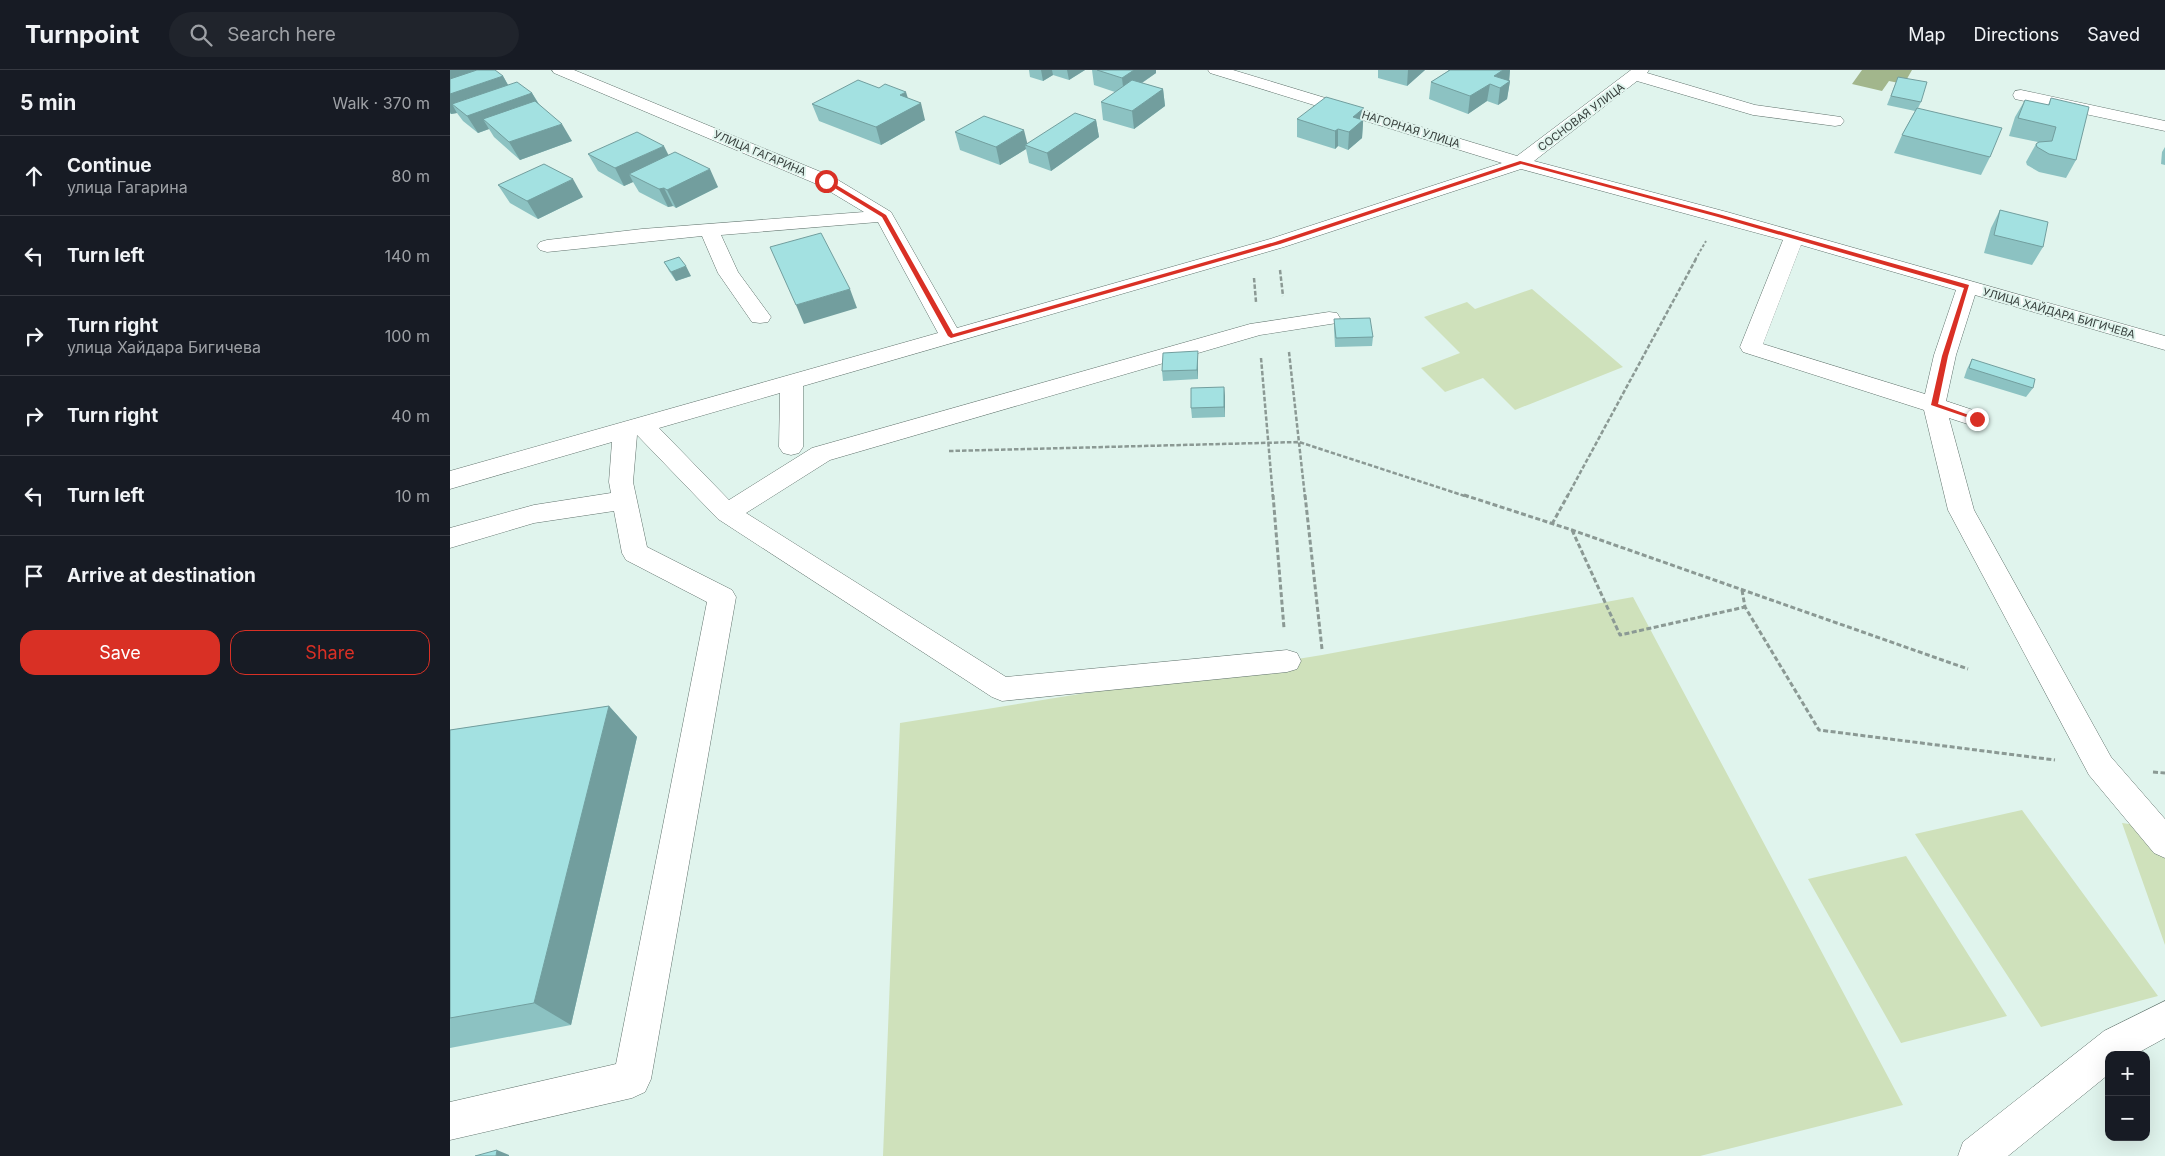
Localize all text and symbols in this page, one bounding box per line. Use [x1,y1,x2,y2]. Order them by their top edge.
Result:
search box [169,12,519,57]
text: Turnpoint [25,20,139,49]
icon: search [187,21,215,49]
text: Search here [227,23,336,46]
text: Map [1908,24,1946,45]
text: Directions [1974,24,2059,45]
text: Saved [2087,24,2140,45]
street label: СОСНОВАЯ УЛИЦА [1535,80,1627,154]
text: 5 min [20,90,76,115]
text: Walk · 370 m [333,93,430,113]
street label: НАГОРНАЯ УЛИЦА [1360,107,1462,151]
street label: УЛИЦА ГАГАРИНА [712,127,809,179]
text: Continue [67,154,152,177]
icon: ahead [20,162,48,190]
text: 80 m [391,166,430,186]
route start [815,170,838,193]
text: улица Гагарина [67,177,188,197]
icon: left [20,242,48,270]
text: Turn left [67,244,145,267]
text: 140 m [385,246,430,266]
street label: УЛИЦА ХАЙДАРА БИГИЧЕВА [1981,284,2137,342]
text: Turn right [67,314,158,337]
icon: right [20,322,48,350]
text: 100 m [385,326,430,346]
text: улица Хайдара Бигичева [67,337,261,357]
icon: right [20,402,48,430]
text: Turn right [67,404,158,427]
text: 40 m [391,406,430,426]
route end [1966,408,1989,431]
icon: left [20,482,48,510]
text: Turn left [67,484,145,507]
text: 10 m [395,486,430,506]
icon: arrive [20,562,48,590]
text: Arrive at destination [67,564,256,587]
button: Save [20,630,220,675]
button: Share [230,630,430,675]
map controls [2105,1051,2150,1141]
button: + [2105,1051,2150,1096]
button: − [2105,1096,2150,1141]

